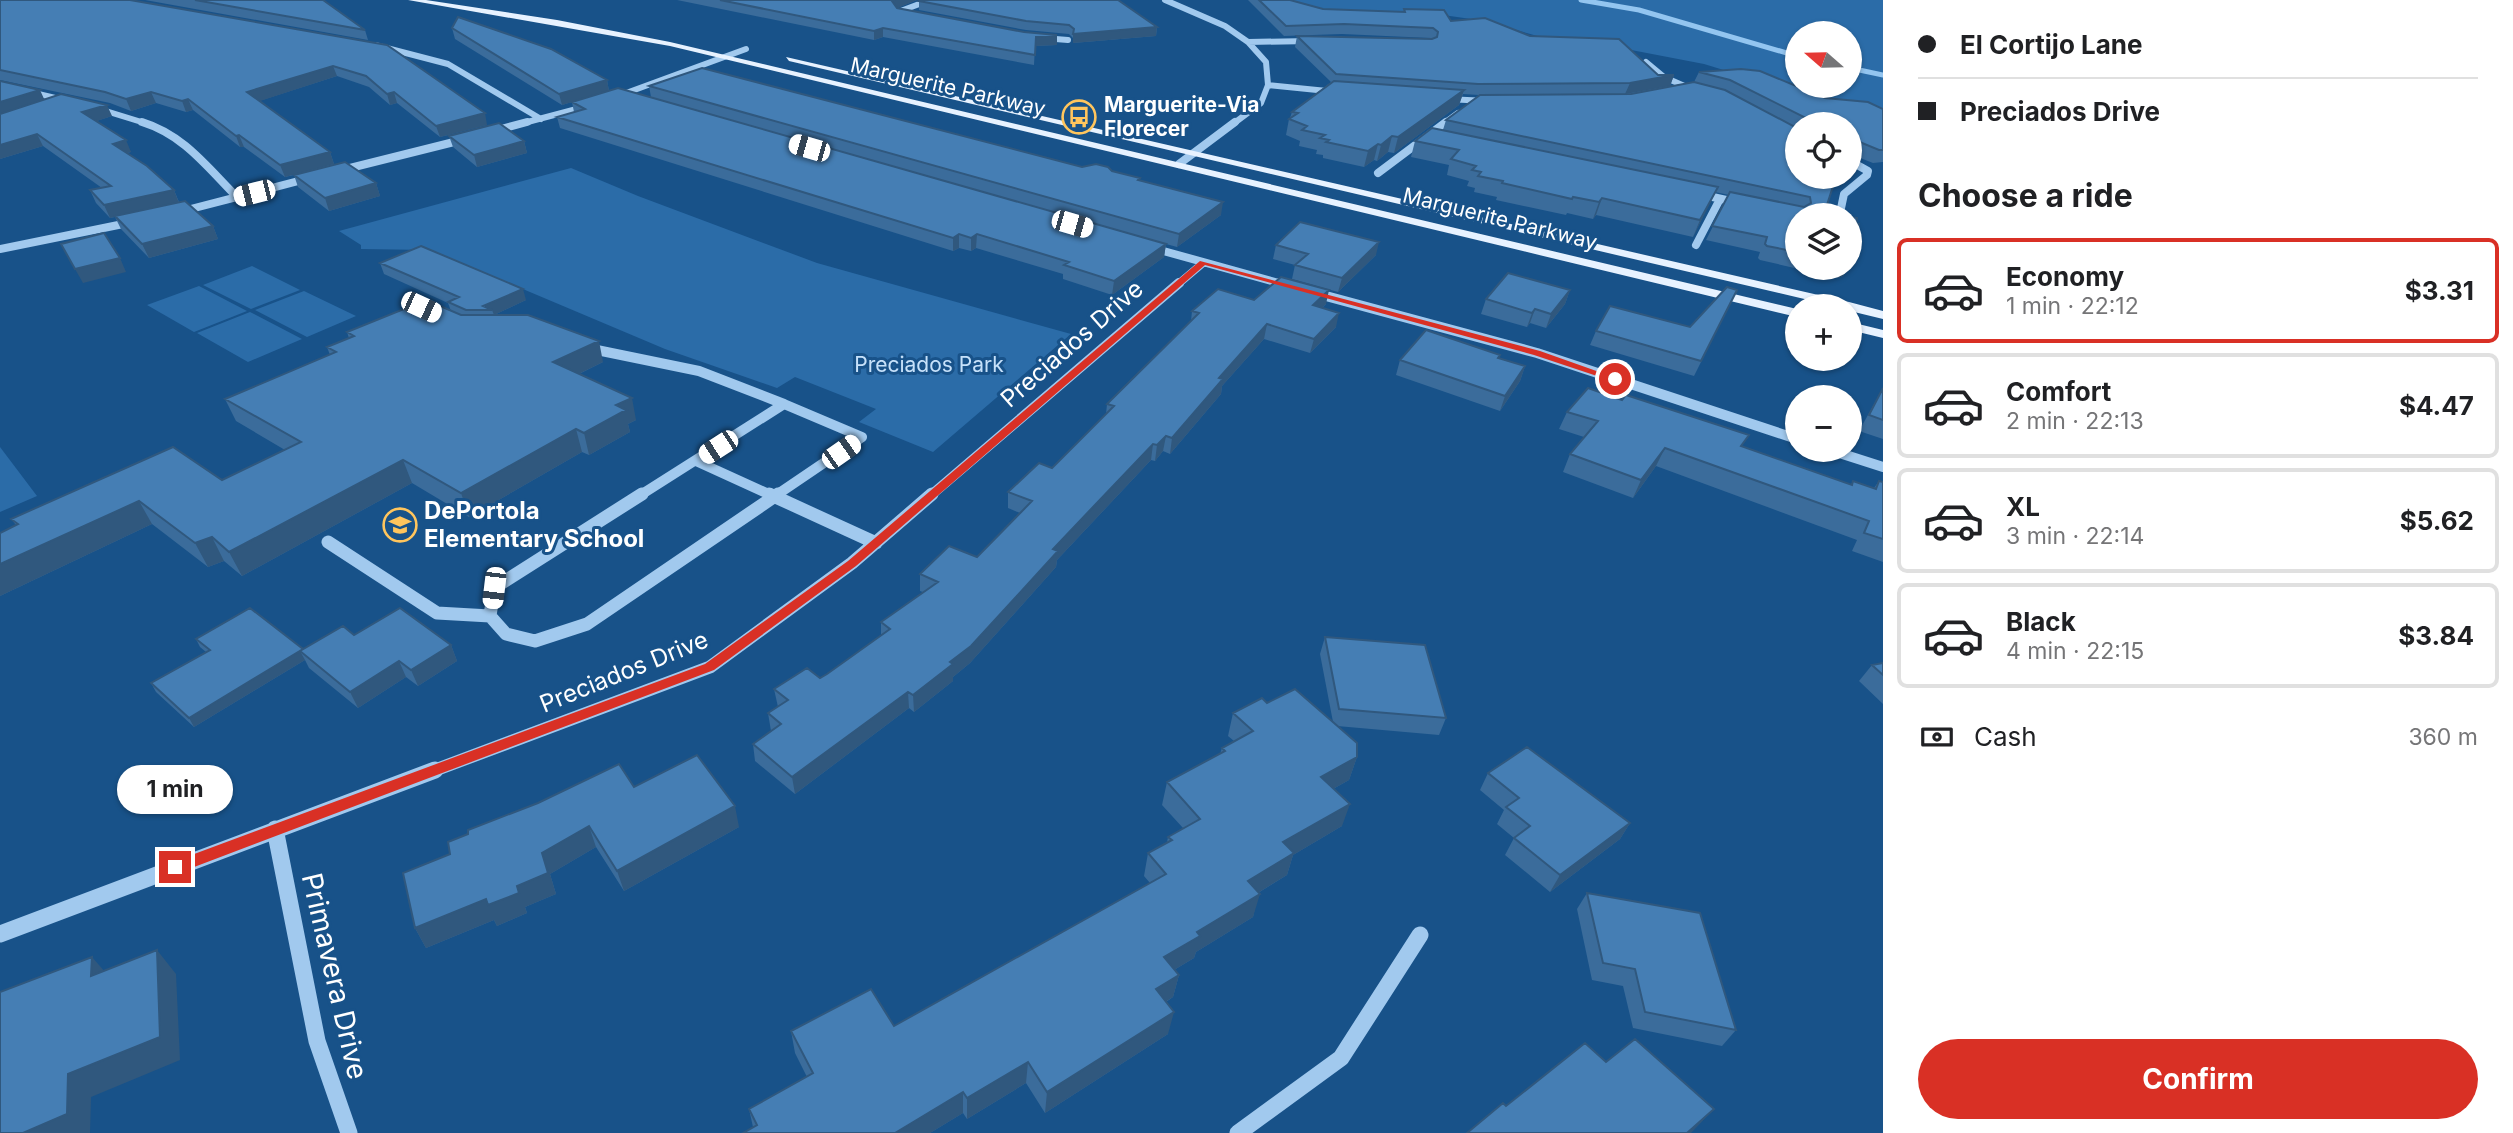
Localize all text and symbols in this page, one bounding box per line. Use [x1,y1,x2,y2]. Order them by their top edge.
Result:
north arrow [1785,21,1862,98]
map controls [1785,21,1862,462]
text: El Cortijo Lane [1960,29,2142,60]
street label: Marguerite Parkway [848,52,1048,121]
place label: Marguerite-Via Florecer [1104,92,1259,141]
text: Preciados Drive [1960,96,2160,127]
bus stop icon: Marguerite-Via Florecer [1060,98,1098,136]
button: locate [1785,112,1862,189]
car [786,132,833,164]
text: Choose a ride [1918,176,2133,215]
car [232,178,277,208]
street label: Marguerite Parkway [1400,182,1600,255]
button: layers [1785,203,1862,280]
car [1049,208,1096,240]
icon: car [1922,259,1985,322]
text: Economy [2006,261,2124,292]
street label: Preciados Drive [995,274,1149,413]
text: $3.31 [2405,275,2474,306]
car [398,289,445,325]
text: 1 min · 22:12 [2006,292,2139,320]
button: + [1785,294,1862,371]
park label: Preciados Park [854,352,1004,377]
route start [1599,363,1631,395]
icon: car [1922,374,1985,437]
text: Comfort [2006,376,2111,407]
button: − [1785,385,1862,462]
text: $4.47 [2399,390,2474,421]
text: 2 min · 22:13 [2006,407,2144,435]
car [695,427,742,467]
car [818,431,865,473]
icon: car [1922,489,1985,552]
text: XL [2006,491,2040,522]
place label: DePortola Elementary School [424,496,644,553]
text: $5.62 [2400,505,2474,536]
school or university icon: DePortola Elementary School [381,506,419,544]
text: 3 min · 22:14 [2006,522,2144,550]
car [482,566,507,610]
icon: car [1922,604,1985,667]
text: Black [2006,606,2076,637]
text: $3.84 [2398,620,2474,651]
street label: Preciados Drive [535,625,712,719]
text: 4 min · 22:15 [2006,637,2144,665]
icon: cash [1918,718,1956,756]
text: Cash [1974,721,2037,752]
text: 360 m [2408,723,2478,751]
callout: 1 min [117,766,233,814]
text: 1 min [147,775,203,803]
route end [159,851,191,883]
street label: Primavera Drive [295,870,375,1082]
button: Confirm [1918,1039,2478,1119]

